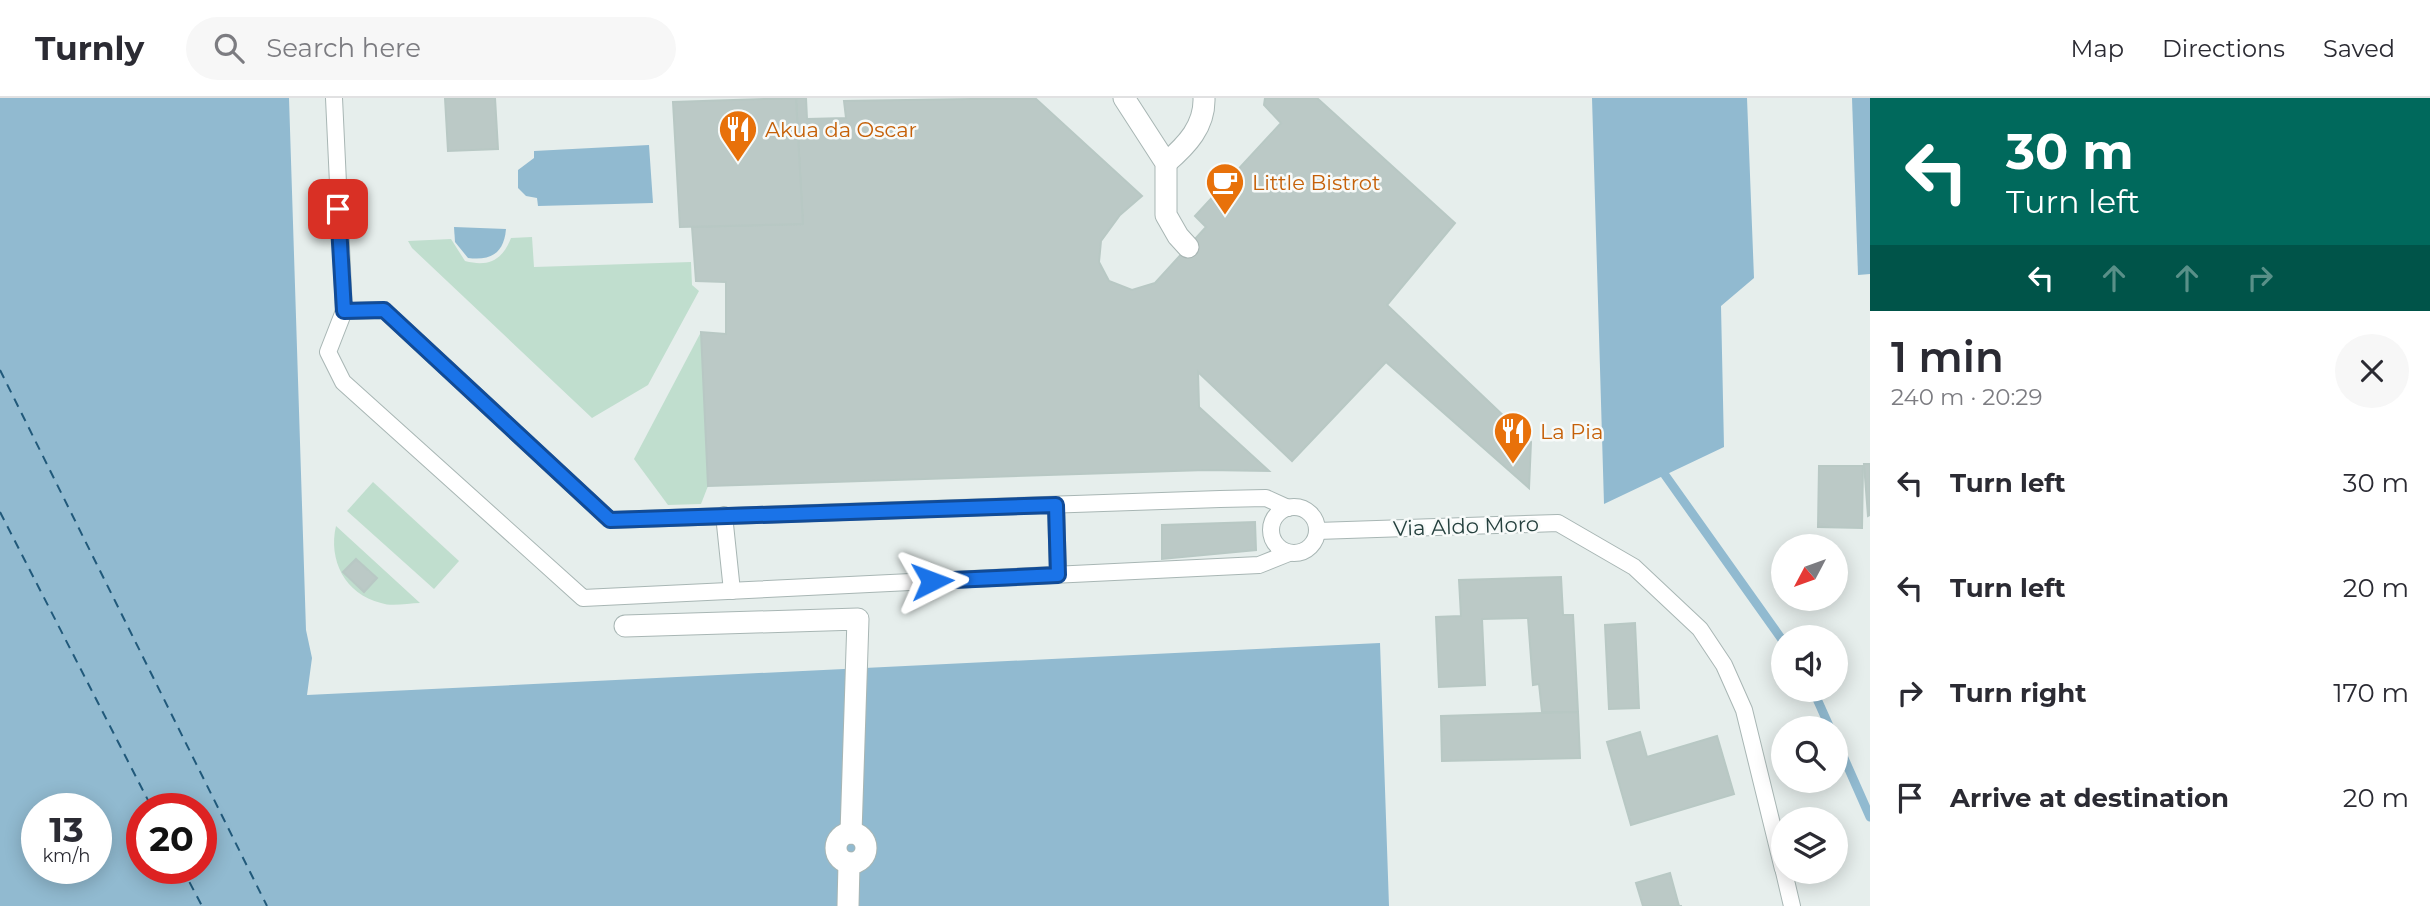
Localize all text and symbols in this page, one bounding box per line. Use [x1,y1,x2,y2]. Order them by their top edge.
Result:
search box [186,17,676,80]
text: Turnly [35,28,144,68]
icon: search [210,29,248,67]
text: Search here [266,32,421,64]
text: Map [2071,34,2124,63]
text: Directions [2162,34,2285,63]
text: Saved [2323,34,2395,63]
restaurant icon: Akua da Oscar [717,108,759,163]
place label: Akua da Oscar [765,117,917,142]
text: 30 m [2006,122,2134,181]
icon: left [1891,126,1982,217]
cafe icon: Little Bistrot [1204,161,1246,216]
place label: Little Bistrot [1252,170,1381,195]
pin [308,179,368,239]
text: Turn left [2006,182,2140,221]
icon: arrive [319,190,357,228]
icon: left [2022,259,2060,297]
icon: ahead [2095,259,2133,297]
icon: ahead [2168,259,2206,297]
icon: right [2241,259,2279,297]
text: 1 min [1891,331,2004,383]
button: close [2335,334,2409,408]
text: 240 m · 20:29 [1891,383,2042,411]
restaurant icon: La Pia [1492,410,1534,465]
place label: La Pia [1540,419,1603,444]
icon: left [1891,464,1929,502]
text: Turn left [1950,467,2066,499]
text: 30 m [2343,467,2409,499]
street label: Via Aldo Moro [1393,511,1539,541]
north arrow [1771,534,1848,611]
map controls [1771,534,1848,884]
position arrow [895,544,969,618]
icon: left [1891,569,1929,607]
text: Turn left [1950,572,2066,604]
text: 20 m [2343,572,2409,604]
button: sound [1771,625,1848,702]
icon: right [1891,674,1929,712]
text: Turn right [1950,677,2086,709]
text: 170 m [2333,677,2409,709]
button: search [1771,716,1848,793]
icon: arrive [1891,779,1929,817]
text: Arrive at destination [1950,782,2229,814]
text: 20 m [2343,782,2409,814]
speed limit sign: 20 [126,793,217,884]
button: layers [1771,807,1848,884]
text: 13 [49,808,84,851]
text: km/h [42,845,91,867]

